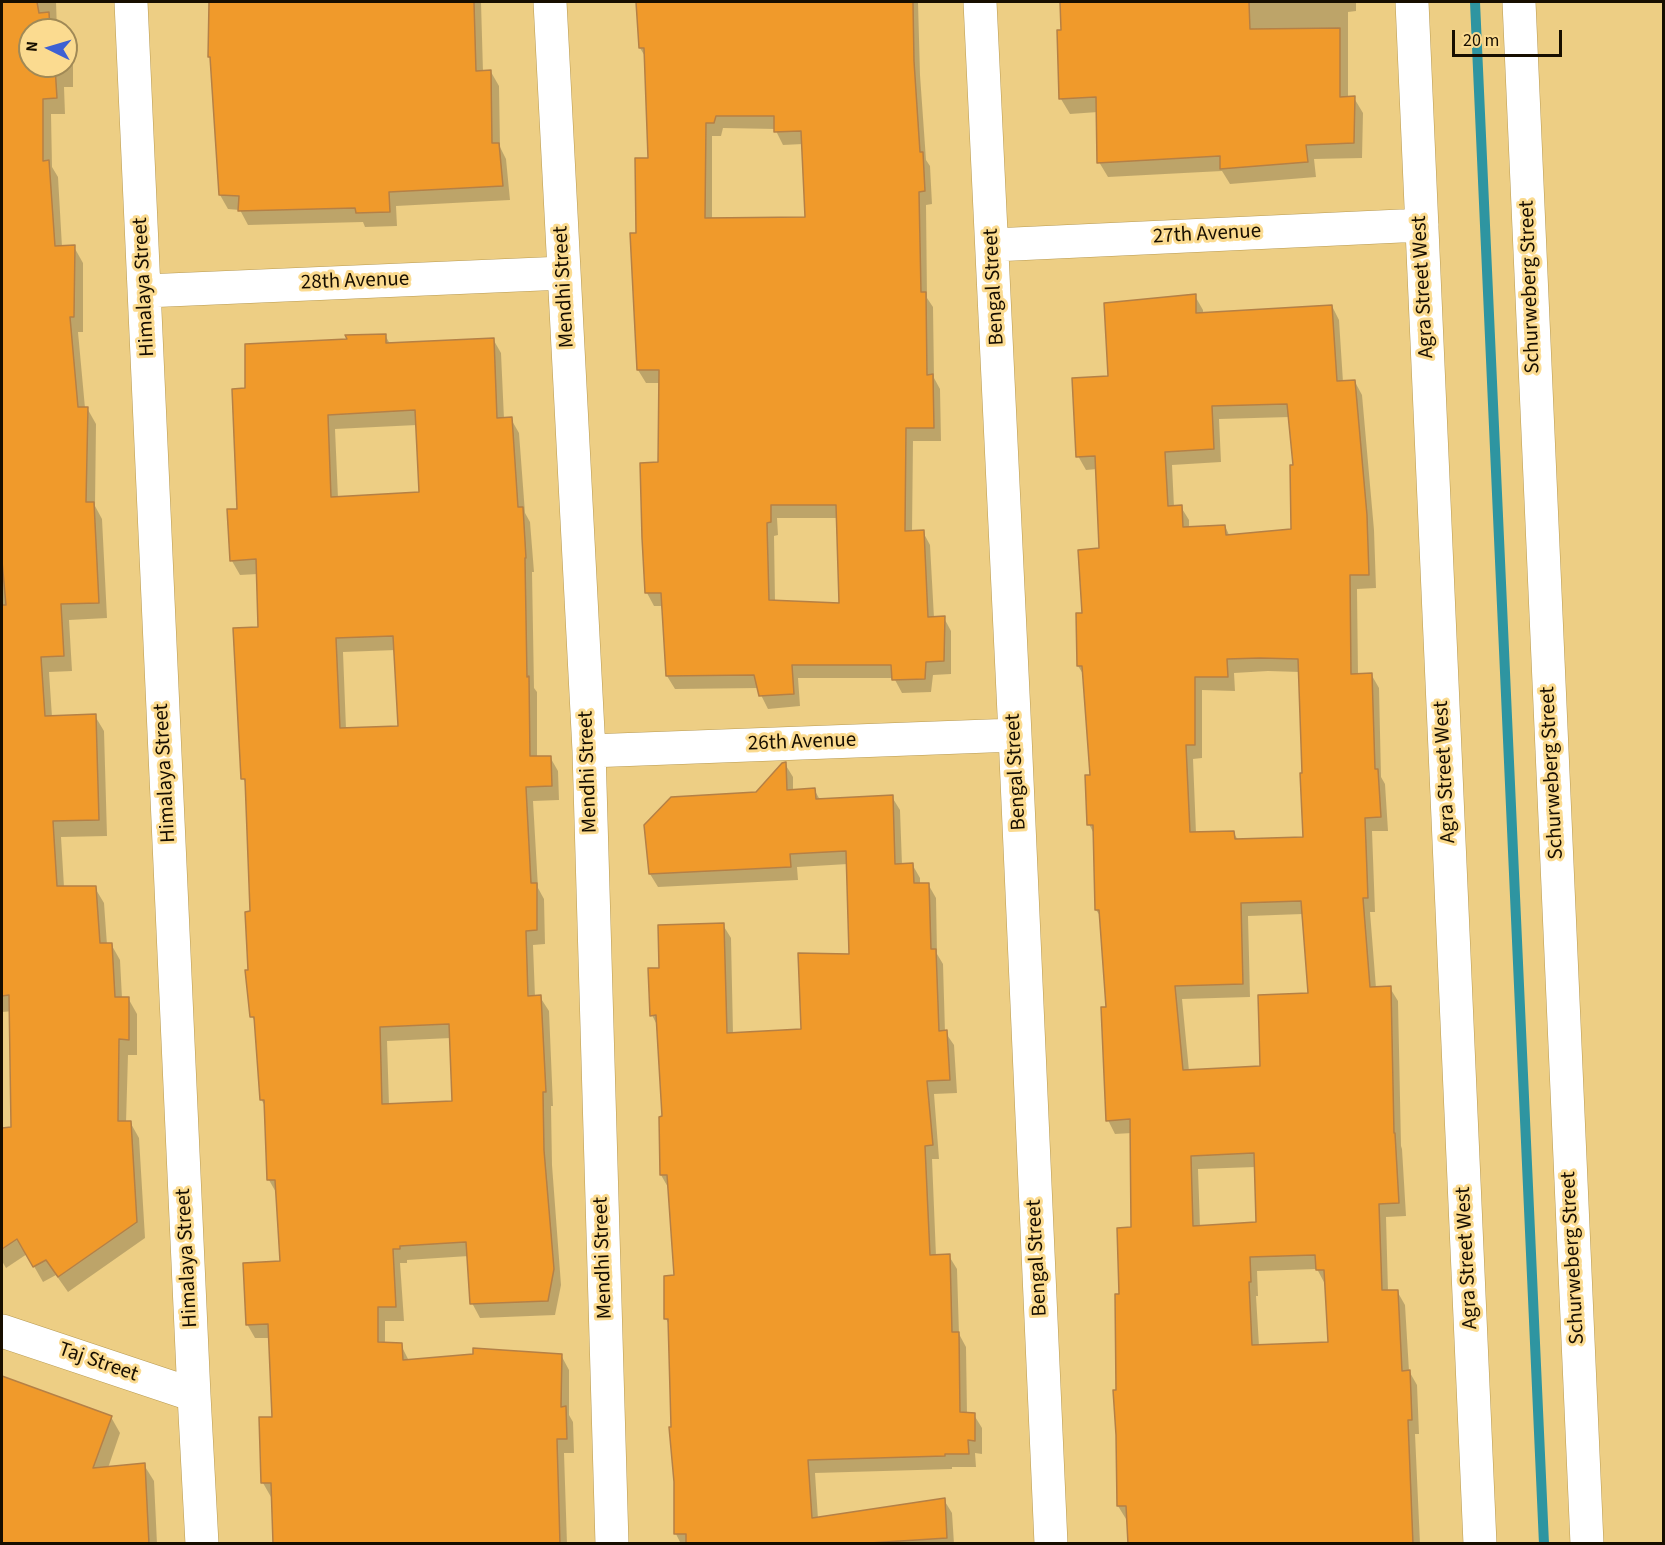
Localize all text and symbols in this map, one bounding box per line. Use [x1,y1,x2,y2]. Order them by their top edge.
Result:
north arrow [18,18,78,78]
scale bar [1455,18,1564,56]
text: 20 m [1463,28,1499,53]
text: N [21,40,43,53]
street label: Schurweberg Street [1515,200,1547,374]
street label: Agra Street West [1408,215,1440,359]
street label: Himalaya Street [129,217,161,357]
street label: 27th Avenue [1152,220,1262,250]
street label: Mendhi Street [549,225,581,349]
street label: Bengal Street [979,228,1011,346]
street label: 28th Avenue [300,268,410,296]
street label: Schurweberg Street [1536,686,1570,860]
street label: Agra Street West [1430,700,1462,844]
street label: Himalaya Street [150,703,182,843]
street label: Mendhi Street [574,710,604,834]
street label: Bengal Street [1001,713,1033,831]
street label: 26th Avenue [747,729,857,757]
street label: Schurweberg Street [1557,1171,1591,1345]
street label: Agra Street West [1452,1186,1484,1330]
street label: Himalaya Street [172,1188,204,1328]
street label: Mendhi Street [589,1196,619,1320]
street label: Bengal Street [1022,1199,1054,1317]
street label: Taj Street [55,1338,141,1388]

